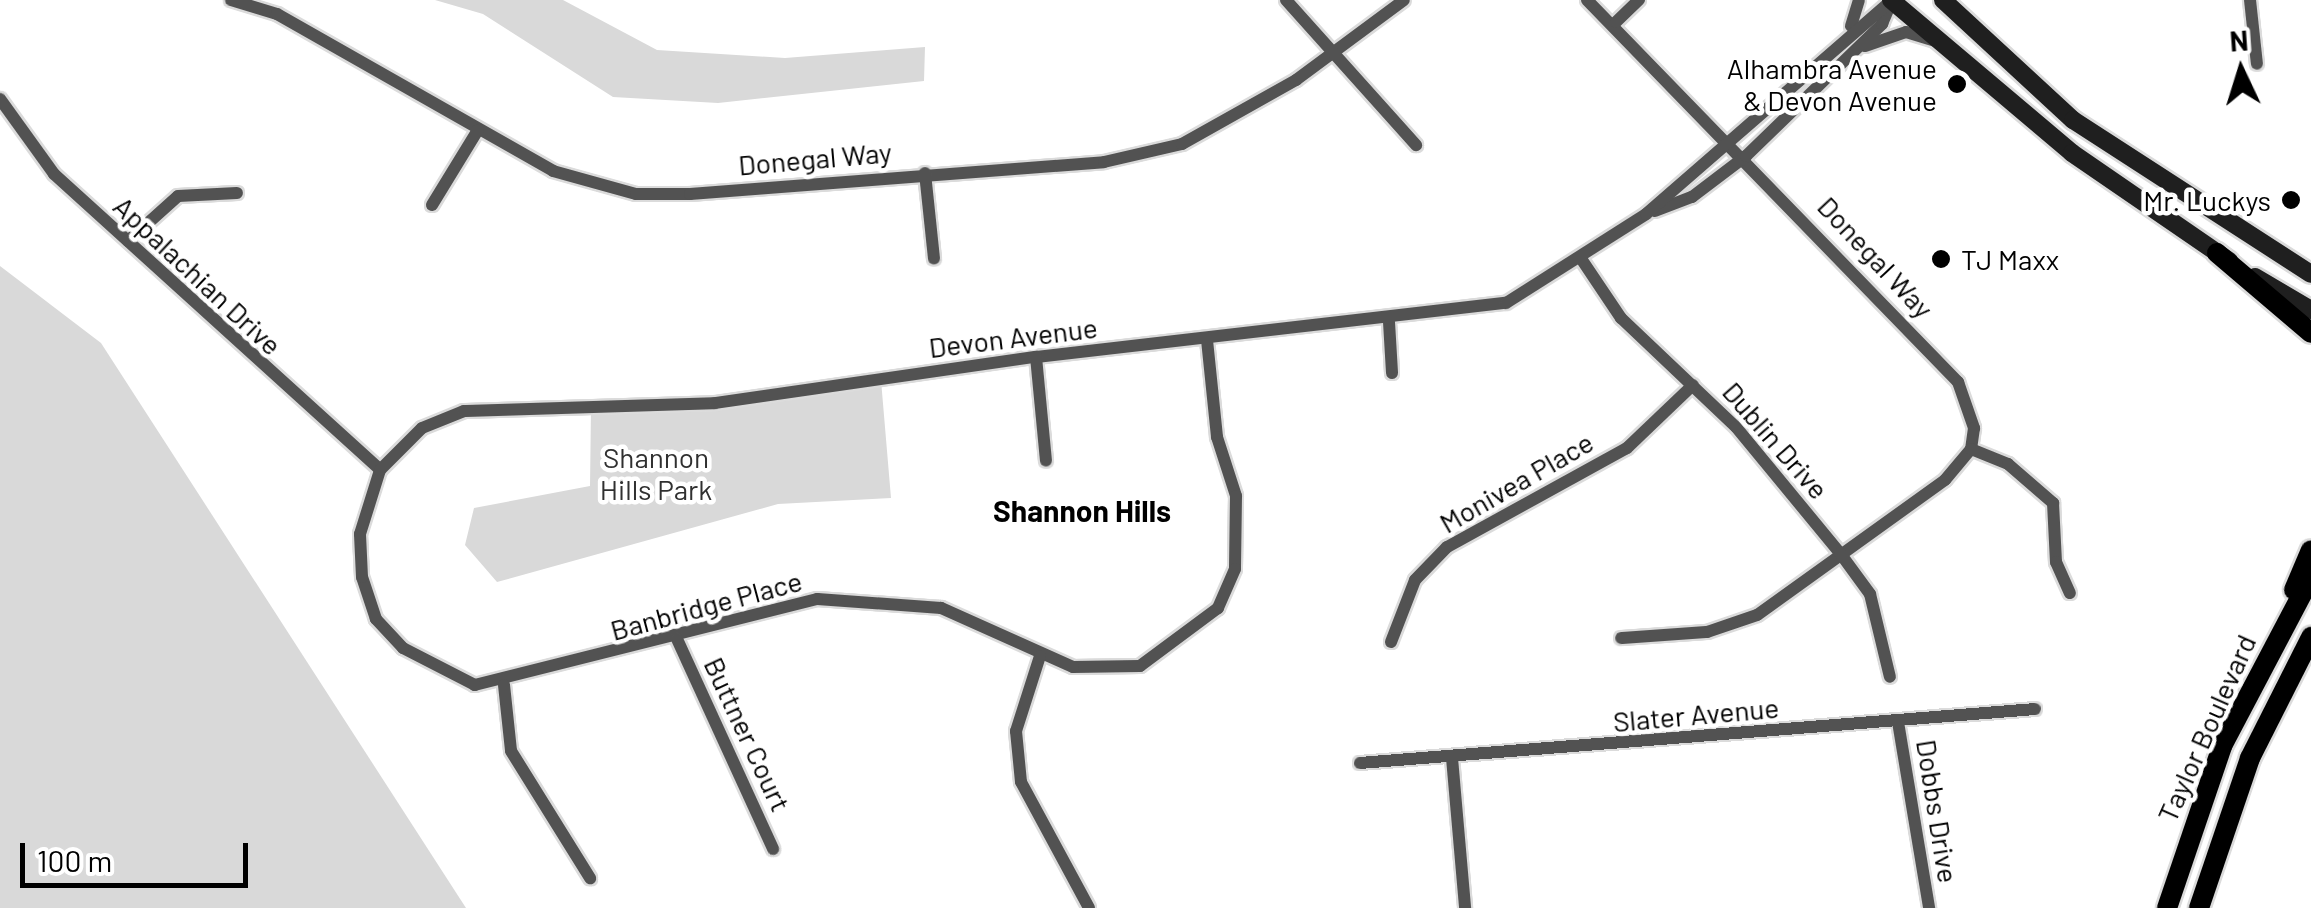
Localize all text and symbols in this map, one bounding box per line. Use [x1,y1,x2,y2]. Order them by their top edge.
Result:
north arrow [2191,20,2291,120]
text: N [2228,22,2249,58]
place label: Alhambra Avenue & Devon Avenue [1727,51,1937,117]
marker: Alhambra Avenue & Devon Avenue [1946,73,1968,95]
street label: Donegal Way [737,135,893,181]
place label: Mr. Luckys [2143,183,2271,217]
street label: Appalachian Drive [107,189,289,361]
street label: Donegal Way [1811,189,1941,325]
marker: Mr. Luckys [2280,189,2302,211]
place label: TJ Maxx [1961,242,2059,276]
marker: TJ Maxx [1930,248,1952,270]
street label: Devon Avenue [927,310,1099,364]
street label: Dublin Drive [1716,375,1836,505]
street label: Monivea Place [1433,425,1599,539]
park label: Shannon Hills Park [600,440,712,506]
district label: Shannon Hills [993,492,1171,528]
street label: Banbridge Place [607,563,805,647]
street label: Taylor Boulevard [2150,629,2262,827]
street label: Buttner Court [698,652,798,816]
street label: Slater Avenue [1612,690,1780,738]
street label: Dobbs Drive [1910,737,1966,885]
scale bar [25,823,252,885]
text: 100 m [37,842,112,878]

